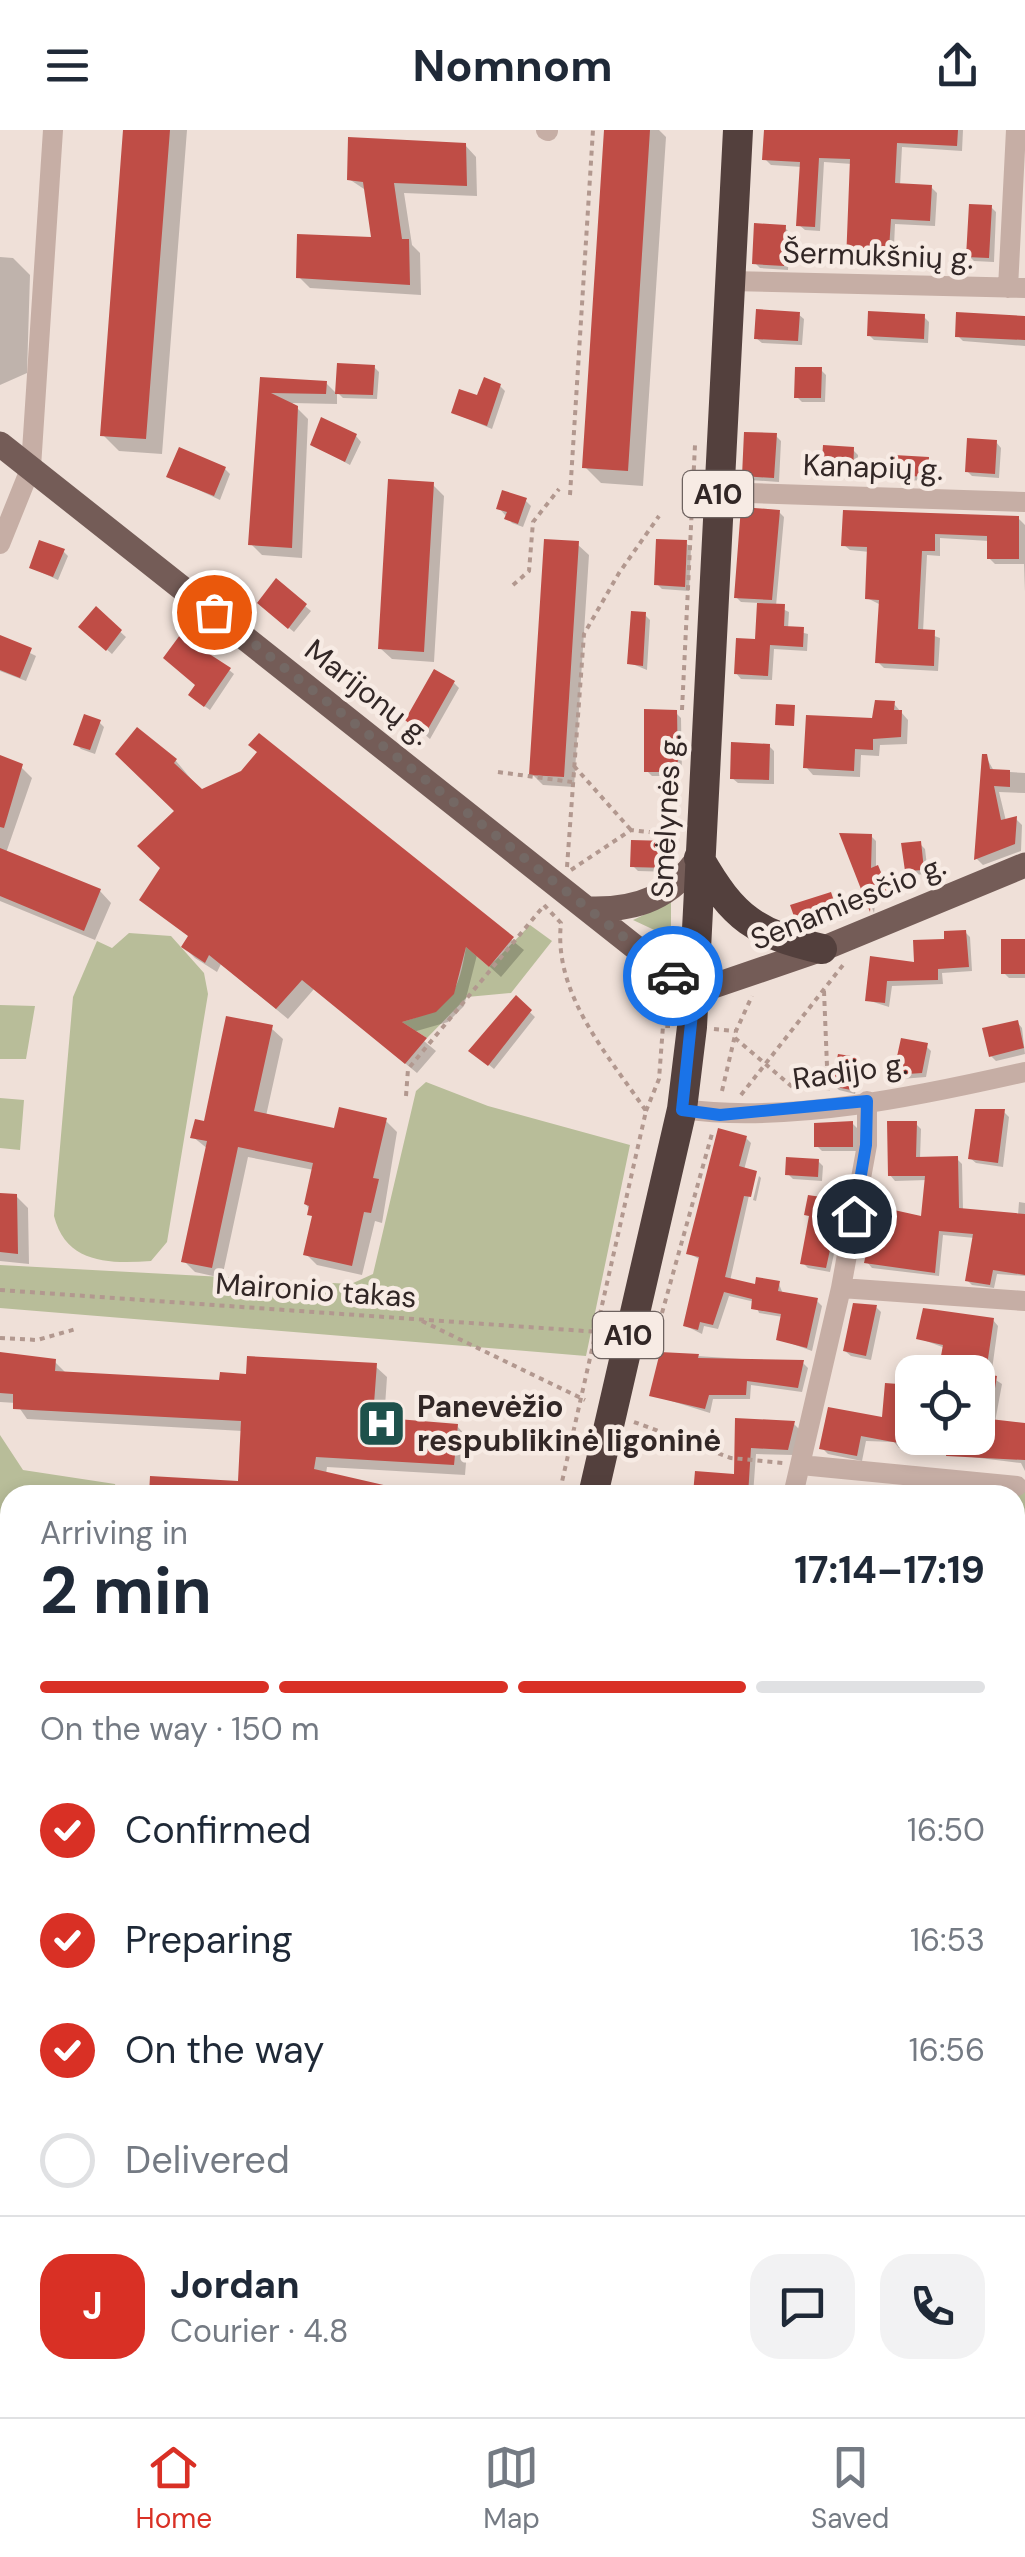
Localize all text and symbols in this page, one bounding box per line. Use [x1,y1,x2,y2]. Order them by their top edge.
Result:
text: Nomnom [412,36,613,95]
icon: menu [40,38,95,93]
icon: share [930,38,985,93]
street label: Šermukšnių g. [782,232,974,278]
street label: Kanapių g. [802,445,944,489]
road number: A10 [683,471,753,517]
pin [172,570,257,655]
icon: bag [187,585,242,640]
street label: Marijonų g. [297,630,439,754]
street label: Smėlynės g. [642,733,690,899]
street label: Senamiesčio g. [745,845,951,959]
courier [623,926,723,1026]
icon: car [646,949,701,1004]
street label: Radijo g. [790,1044,910,1098]
pin [812,1174,897,1259]
icon: home [827,1189,882,1244]
street label: Maironio takas [214,1264,418,1316]
road number: A10 [593,1312,663,1358]
map controls [895,1355,995,1455]
button: locate [895,1355,995,1455]
place label: Panevėžio respublikinė ligoninė [417,1387,721,1460]
hospital icon: Panevėžio respublikinė ligoninė [356,1397,408,1449]
text: Arriving in [40,1512,188,1554]
text: 17:14–17:19 [794,1545,985,1595]
text: 2 min [40,1549,212,1633]
text: On the way · 150 m [40,1708,320,1750]
icon: check [40,1803,95,1858]
text: Confirmed [125,1805,311,1855]
text: 16:50 [907,1809,985,1851]
icon: check [40,1913,95,1968]
text: Preparing [125,1915,293,1965]
text: 16:53 [910,1919,985,1961]
icon: check [40,2023,95,2078]
text: On the way [125,2025,324,2075]
text: 16:56 [909,2029,985,2071]
text: Delivered [125,2135,290,2185]
button: chat [750,2254,855,2359]
button: phone [880,2254,985,2359]
text: Jordan [170,2260,300,2310]
text: J [82,2281,103,2331]
text: Courier · 4.8 [170,2310,348,2352]
tab: Home [136,2440,212,2537]
tab: Map [483,2440,540,2537]
tab: Saved [811,2440,889,2537]

